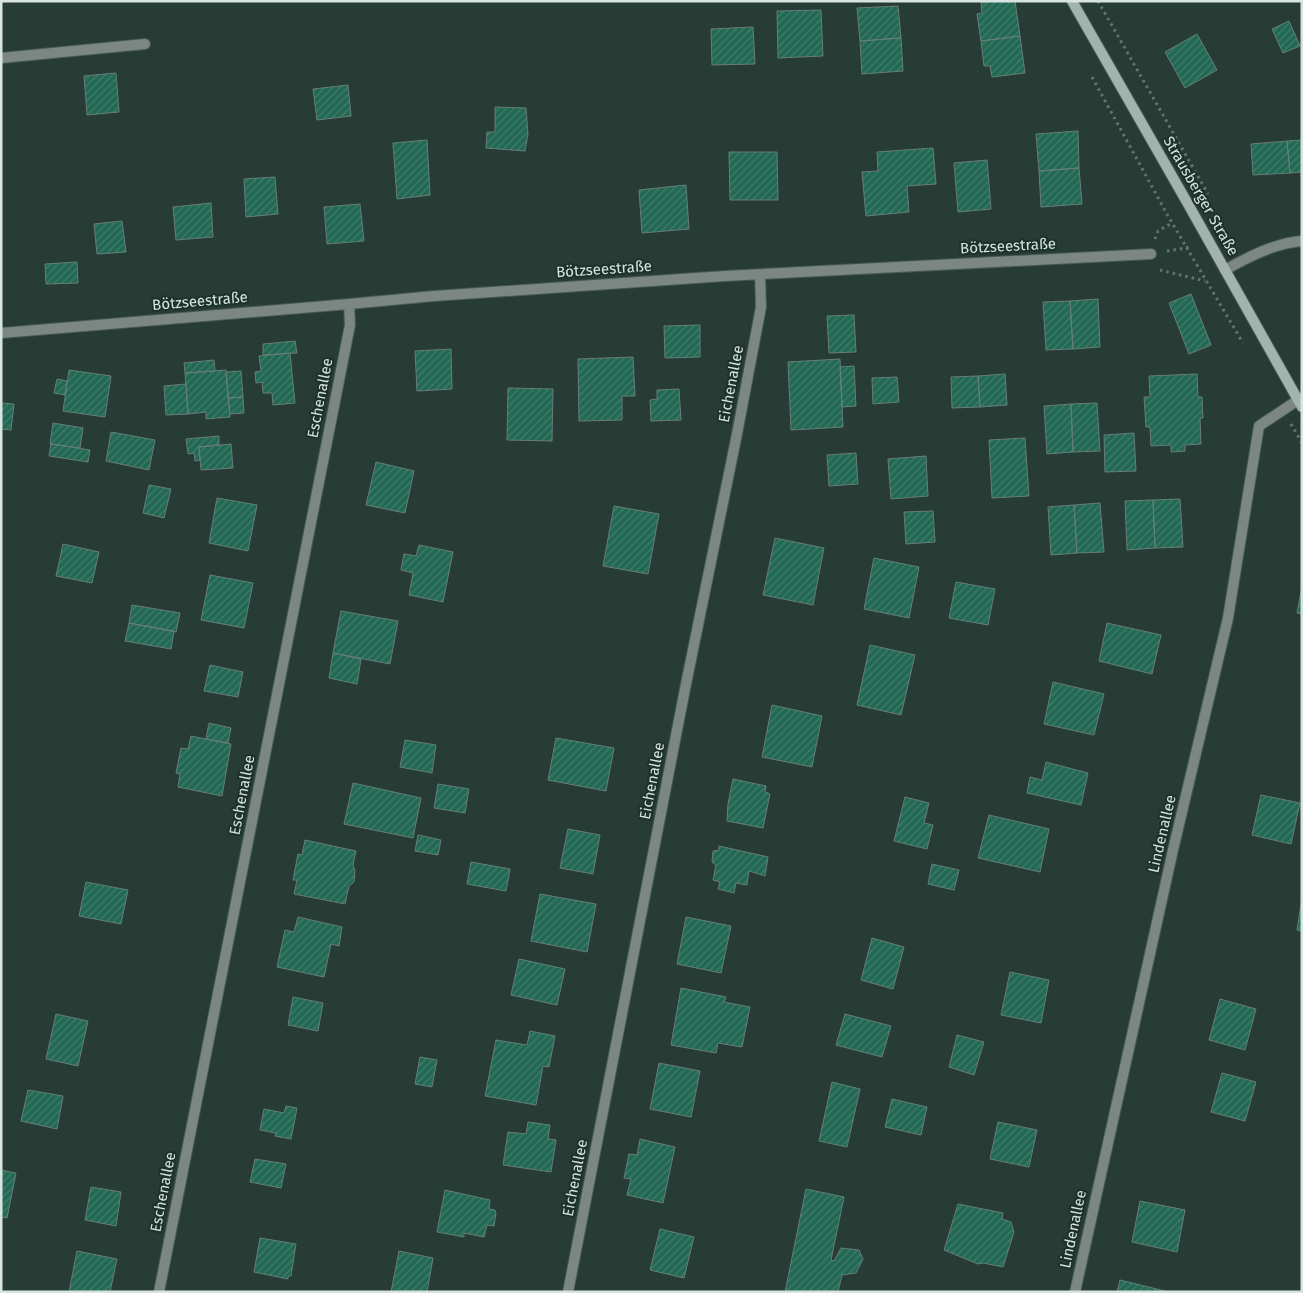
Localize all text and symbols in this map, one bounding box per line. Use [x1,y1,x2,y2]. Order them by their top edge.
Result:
street label: Strausberger Straße [1159,133,1243,259]
street label: Bötzseestraße [960,234,1056,258]
street label: Bötzseestraße [555,257,653,281]
street label: Bötzseestraße [151,288,249,314]
street label: Eichenallee [715,344,747,424]
street label: Eschenallee [303,357,337,439]
street label: Eichenallee [636,741,668,821]
street label: Eschenallee [225,754,259,836]
street label: Lindenallee [1144,793,1180,875]
street label: Eichenallee [559,1138,591,1218]
street label: Eschenallee [146,1151,180,1233]
street label: Lindenallee [1056,1188,1090,1270]

